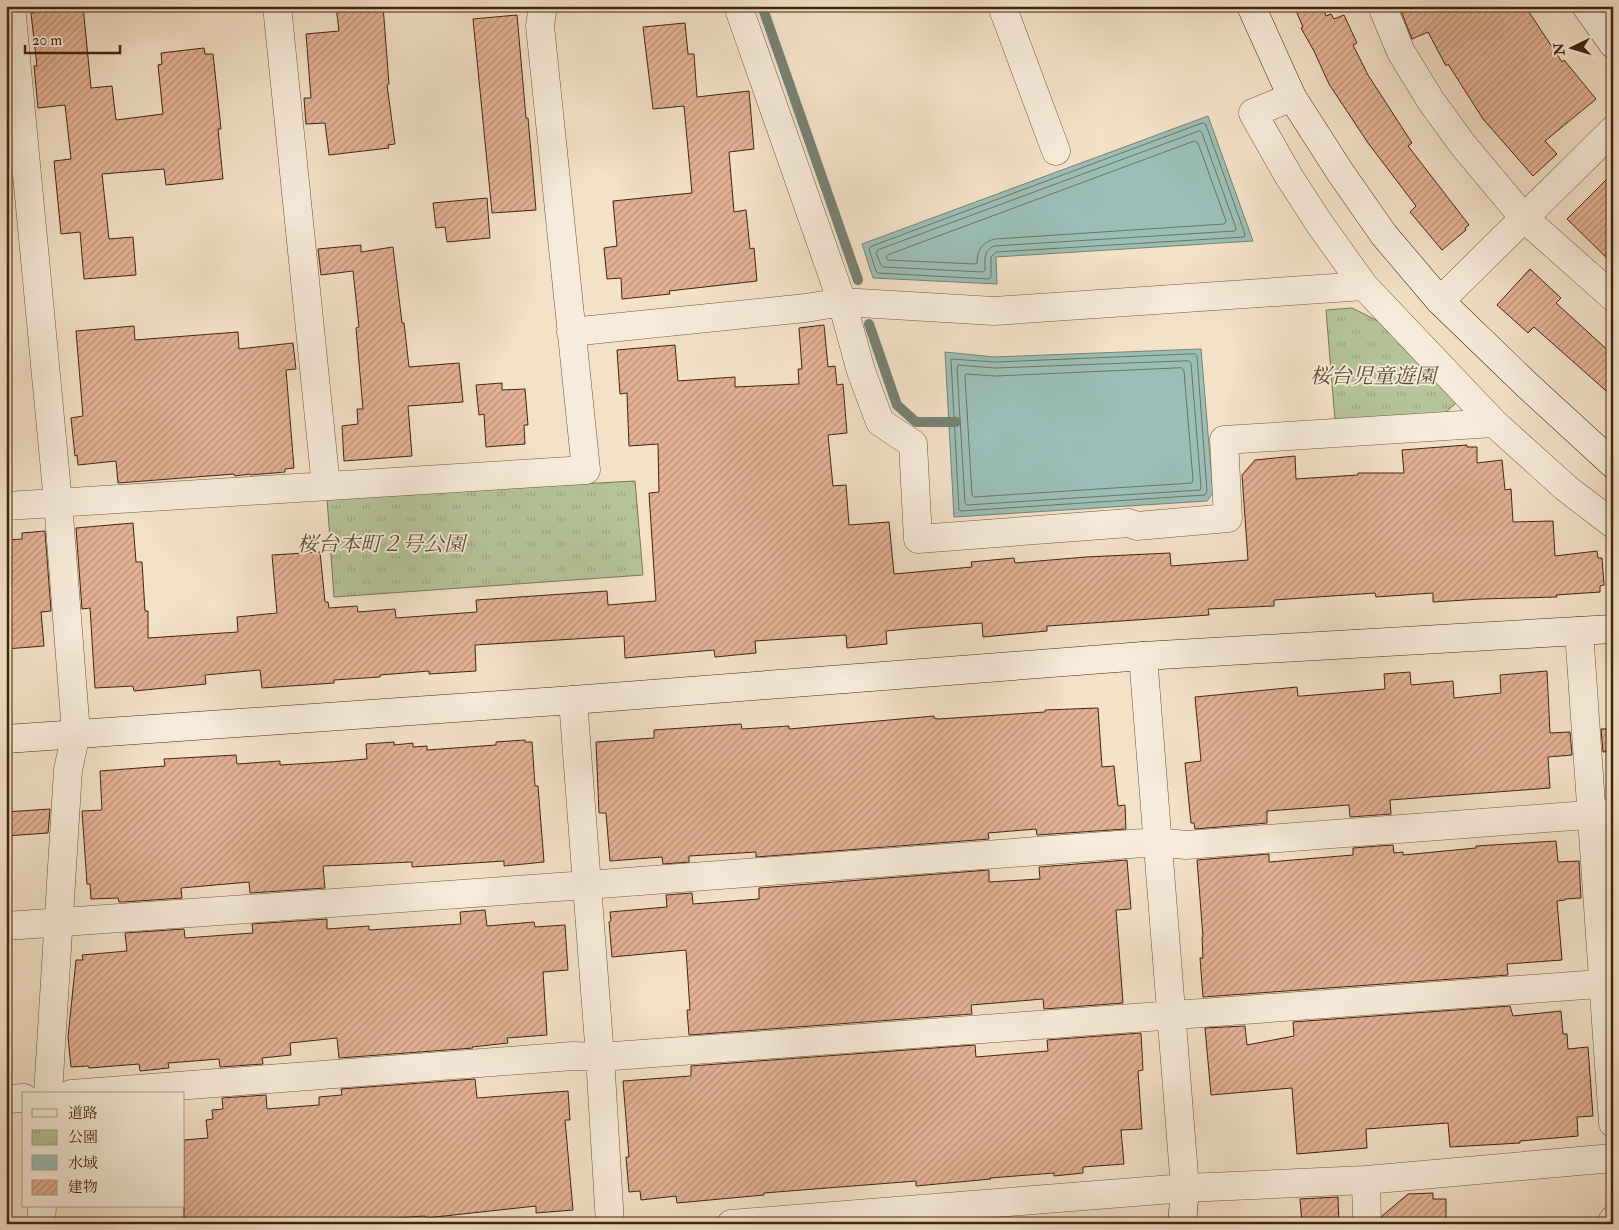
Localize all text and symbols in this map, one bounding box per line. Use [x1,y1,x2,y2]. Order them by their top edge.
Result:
scale bar [25,22,120,54]
north arrow [1546,22,1596,72]
text: 20 m [32,31,62,50]
text: N [1550,42,1569,57]
park label: 桜台児童遊園 [1310,363,1439,390]
park label: 桜台本町２号公園 [297,531,468,558]
legend [22,1092,185,1208]
text: 道路 [68,1104,98,1123]
text: 公園 [68,1128,98,1147]
text: 水域 [68,1154,98,1173]
text: 建物 [68,1178,98,1197]

